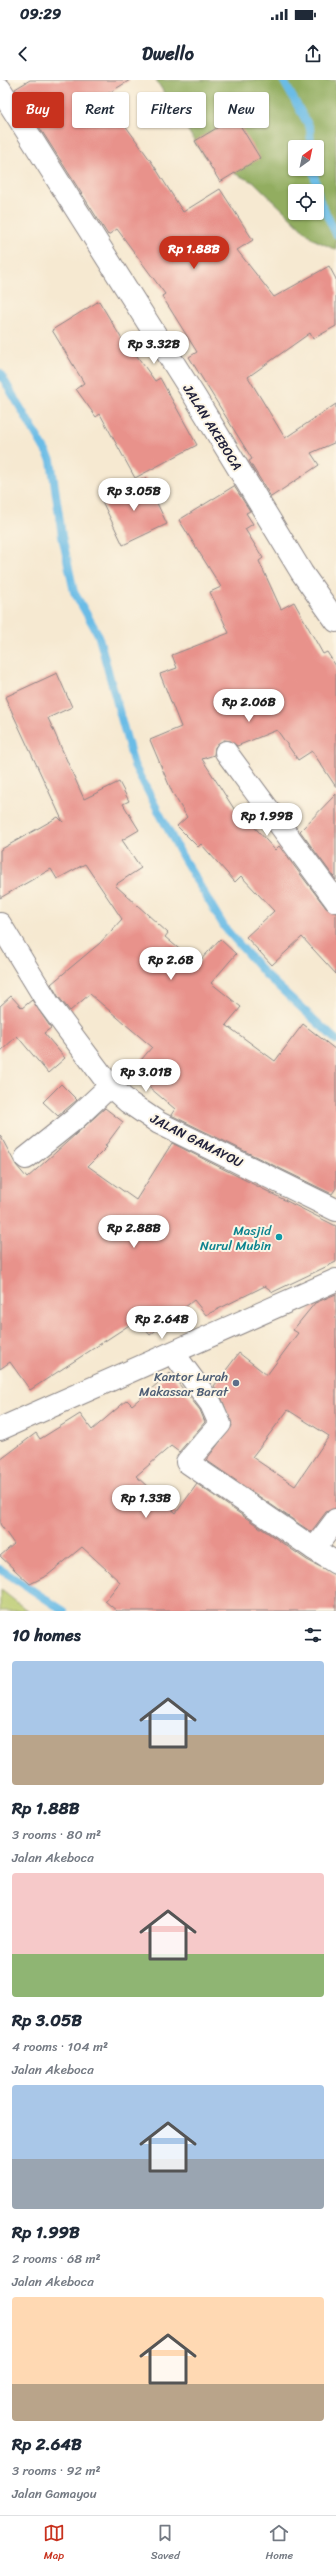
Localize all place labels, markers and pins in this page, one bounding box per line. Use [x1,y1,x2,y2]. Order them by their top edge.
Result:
pin: Rp 1.88B [153,236,235,270]
pin: Rp 3.32B [113,331,195,365]
pin: Rp 3.05B [93,478,175,512]
pin: Rp 2.06B [208,689,290,723]
pin: Rp 1.99B [226,803,308,837]
pin: Rp 2.6B [134,947,208,981]
pin: Rp 3.01B [105,1059,187,1093]
pin: Rp 2.88B [93,1215,175,1249]
place label: Masjid Nurul Mubin [200,1219,272,1257]
marker: Masjid Nurul Mubin [274,1232,284,1242]
pin: Rp 2.64B [121,1306,203,1340]
place label: Kantor Lurah Makassar Barat [139,1365,229,1403]
marker: Kantor Lurah Makassar Barat [231,1378,241,1388]
pin: Rp 1.33B [105,1485,187,1519]

